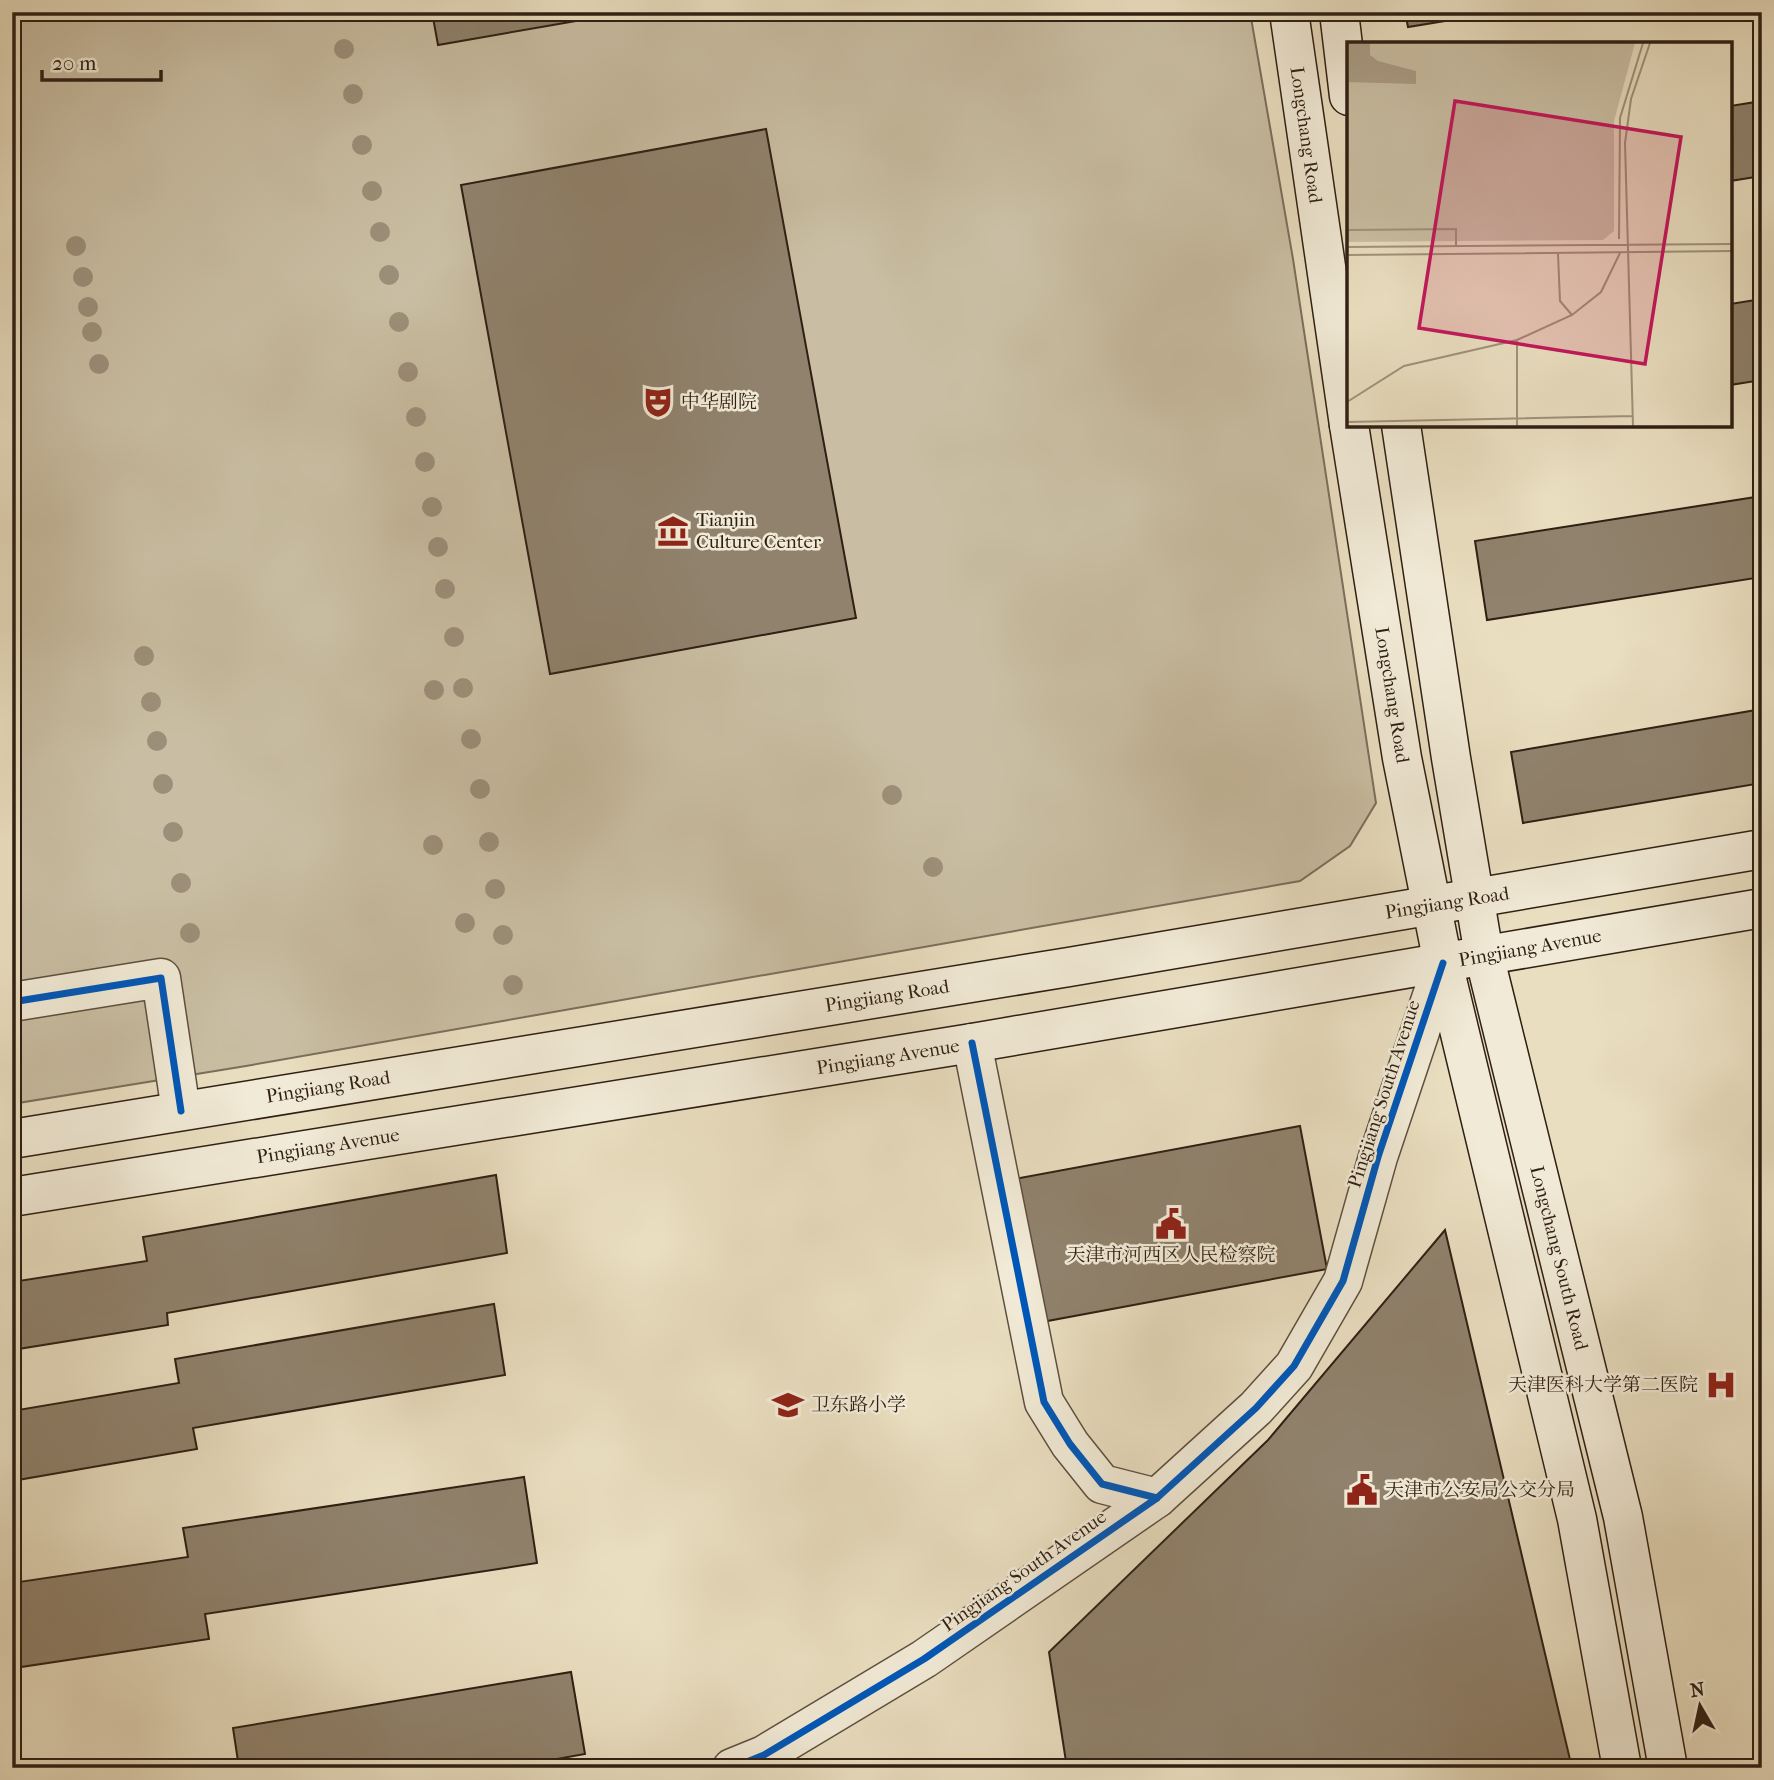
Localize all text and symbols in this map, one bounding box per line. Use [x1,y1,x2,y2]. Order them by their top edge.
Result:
scale bar [42,38,161,82]
inset map [1347,42,1732,427]
text: 20 m [52,51,97,75]
street label: Longchang Road [1286,65,1327,205]
theatre icon: 中华剧院 [641,385,675,419]
place label: 中华剧院 [681,391,757,413]
place label: Tianjin Culture Center [696,509,822,553]
museum icon: Tianjin Culture Center [656,514,690,548]
street label: Longchang Road [1370,625,1414,765]
street label: Pingjiang Road [1383,882,1511,924]
street label: Pingjiang Avenue [1457,925,1603,971]
street label: Pingjiang Road [823,975,951,1017]
street label: Pingjiang South Avenue [1343,997,1425,1191]
street label: Pingjiang Avenue [815,1035,961,1079]
street label: Pingjiang Road [264,1066,392,1108]
street label: Pingjiang Avenue [255,1124,401,1168]
street label: Longchang South Road [1525,1164,1593,1353]
public building icon: 天津市河西区人民检察院 [1154,1207,1188,1241]
place label: 天津市河西区人民检察院 [1066,1244,1276,1266]
hospital icon: 天津医科大学第二医院 [1704,1368,1738,1402]
place label: 天津医科大学第二医院 [1508,1374,1698,1396]
school or university icon: 卫东路小学 [771,1388,805,1422]
place label: 卫东路小学 [811,1394,906,1416]
public building icon: 天津市公安局公交分局 [1345,1473,1379,1507]
place label: 天津市公安局公交分局 [1385,1479,1575,1501]
street label: Pingjiang South Avenue [937,1506,1111,1636]
north arrow [1666,1672,1736,1742]
text: N [1689,1678,1707,1702]

